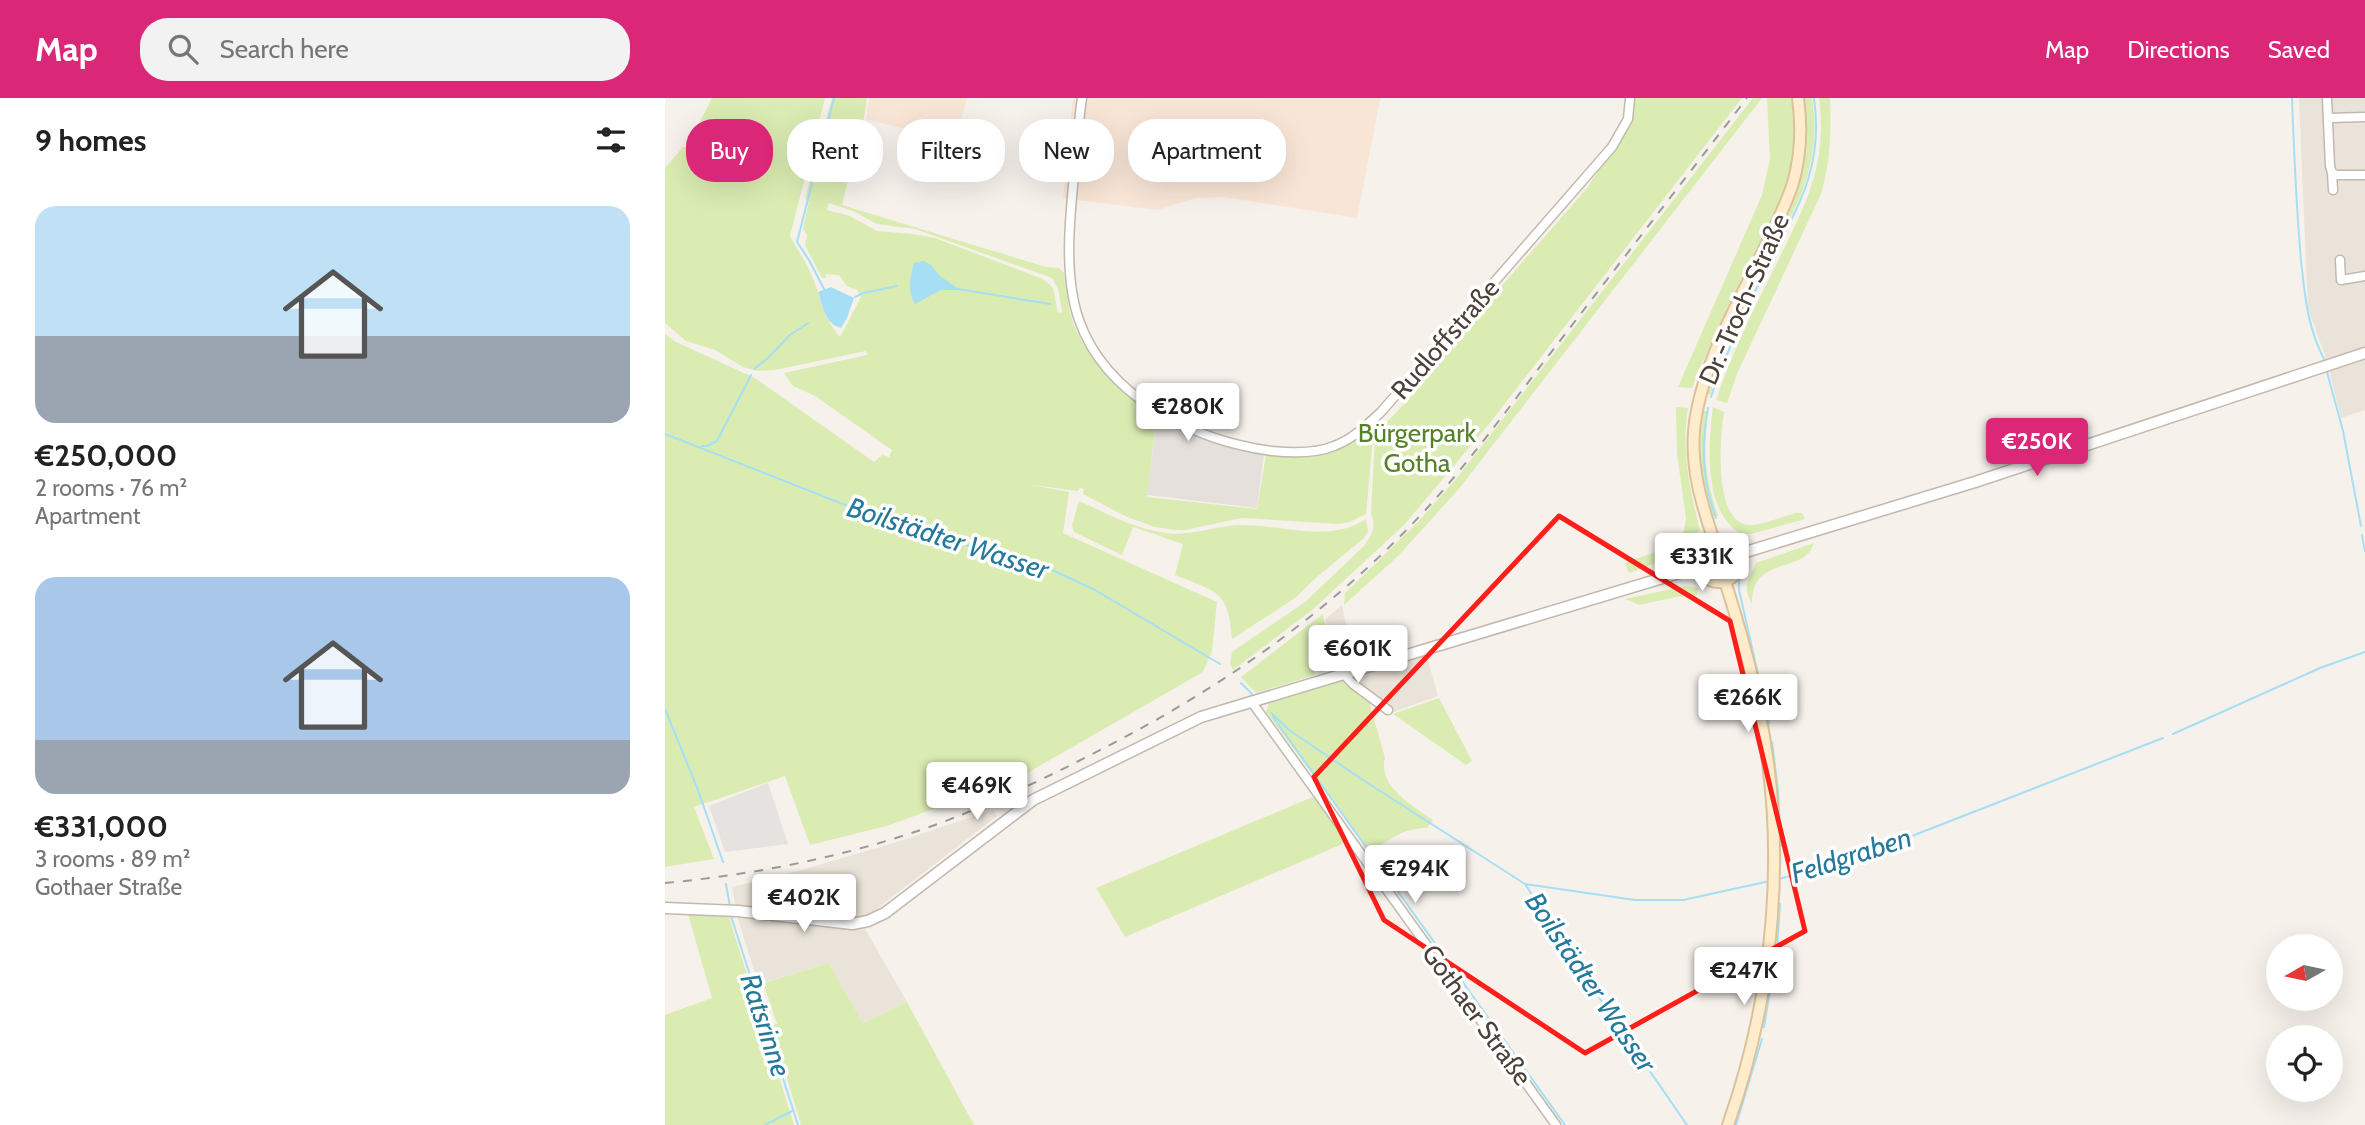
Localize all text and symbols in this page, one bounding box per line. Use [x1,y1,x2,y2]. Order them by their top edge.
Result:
search box [140,18,630,81]
text: Map [35,29,98,69]
icon: search [164,30,202,68]
text: Search here [220,33,349,65]
text: Map [2045,35,2089,64]
text: Directions [2127,35,2230,64]
text: Saved [2268,35,2330,64]
chip: Buy [686,119,773,182]
chip: Rent [787,119,883,182]
chip: Filters [897,119,1005,182]
chip: New [1019,119,1114,182]
chip: Apartment [1128,119,1286,182]
icon: filters [592,121,630,159]
text: 9 homes [35,122,146,159]
street label: Dr.-Troch-Straße [1692,208,1796,390]
icon: home [270,251,396,377]
street label: Rudloffstraße [1384,272,1506,406]
pin: €280K [1139,384,1237,443]
text: €280K [1152,392,1224,420]
park label: Bürgerpark Gotha [1358,417,1477,479]
pin: €250K [1988,418,2086,478]
text: €250K [2002,427,2072,455]
text: €250,000 [35,437,177,474]
text: 2 rooms · 76 m² [35,474,187,502]
water label: Boilstädter Wasser [843,489,1054,587]
text: Apartment [35,502,140,530]
pin: €331K [1653,533,1751,593]
text: €331K [1671,542,1733,570]
icon: home [270,622,396,748]
pin: €601K [1309,626,1407,685]
text: €601K [1325,634,1391,662]
pin: €266K [1699,674,1797,734]
text: €266K [1714,683,1782,711]
pin: €469K [928,762,1026,822]
text: €469K [942,771,1012,799]
text: €331,000 [35,808,168,845]
water label: Feldgraben [1786,820,1916,890]
text: 3 rooms · 89 m² [35,845,190,873]
pin: €294K [1366,846,1464,905]
text: €294K [1381,854,1449,882]
text: Gothaer Straße [35,873,182,901]
pin: €402K [755,874,853,934]
text: €402K [768,883,840,911]
water label: Boilstädter Wasser [1518,886,1664,1080]
north arrow [2266,934,2343,1012]
map controls [2266,934,2343,1102]
street label: Gothaer Straße [1415,938,1539,1092]
pin: €247K [1695,948,1793,1007]
text: €247K [1710,956,1778,984]
water label: Ratsrinne [733,969,799,1081]
button: locate [2266,1025,2343,1102]

